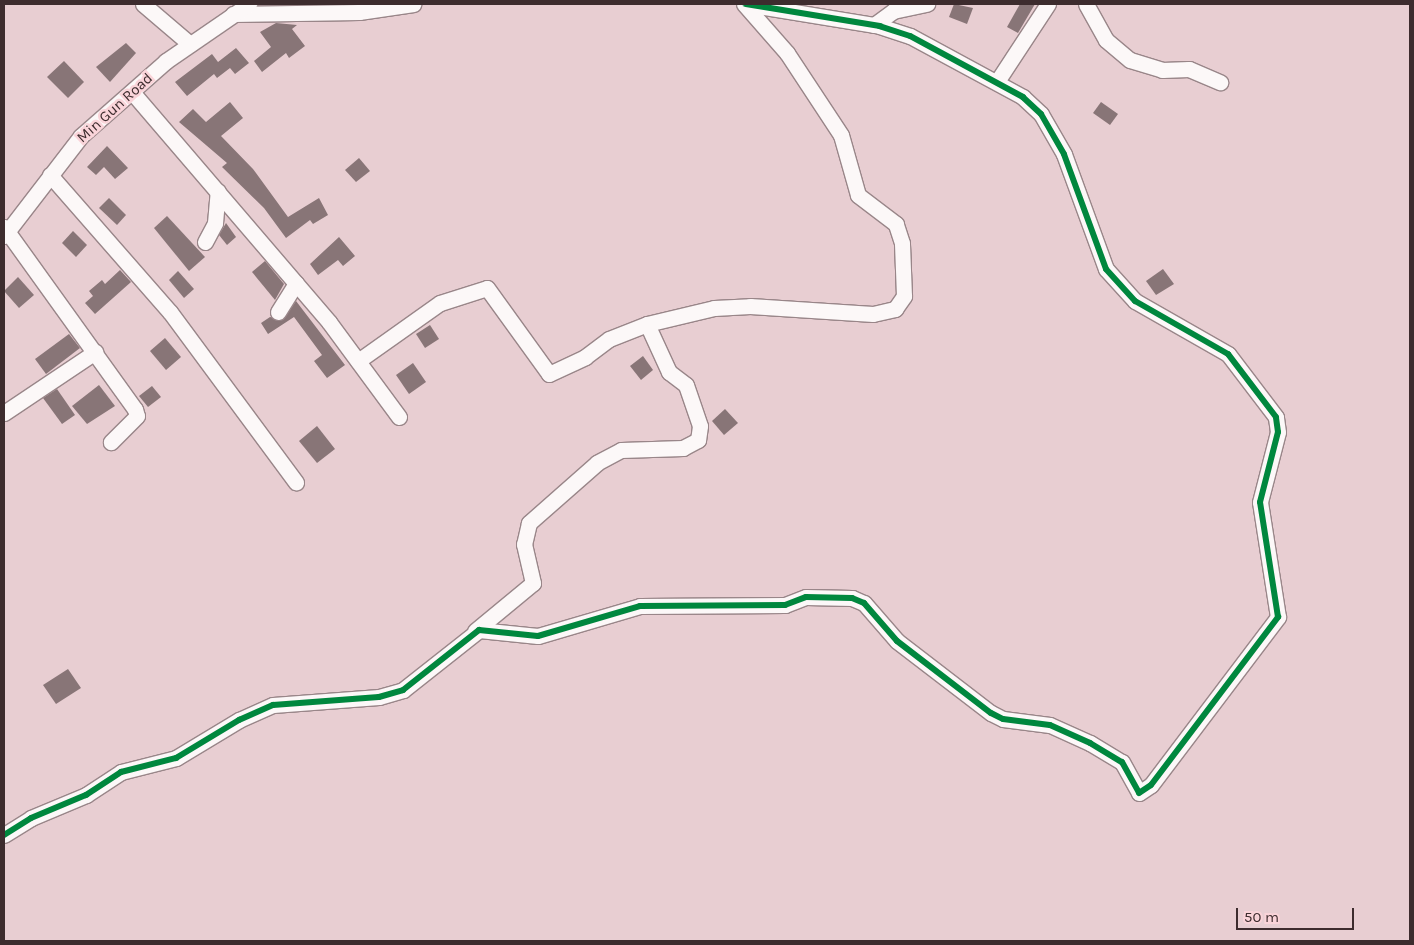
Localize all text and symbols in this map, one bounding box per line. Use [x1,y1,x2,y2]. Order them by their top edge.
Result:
street label: Min Gun Road [73,69,157,147]
scale bar [1239,898,1356,930]
text: 50 m [1244,908,1279,926]

